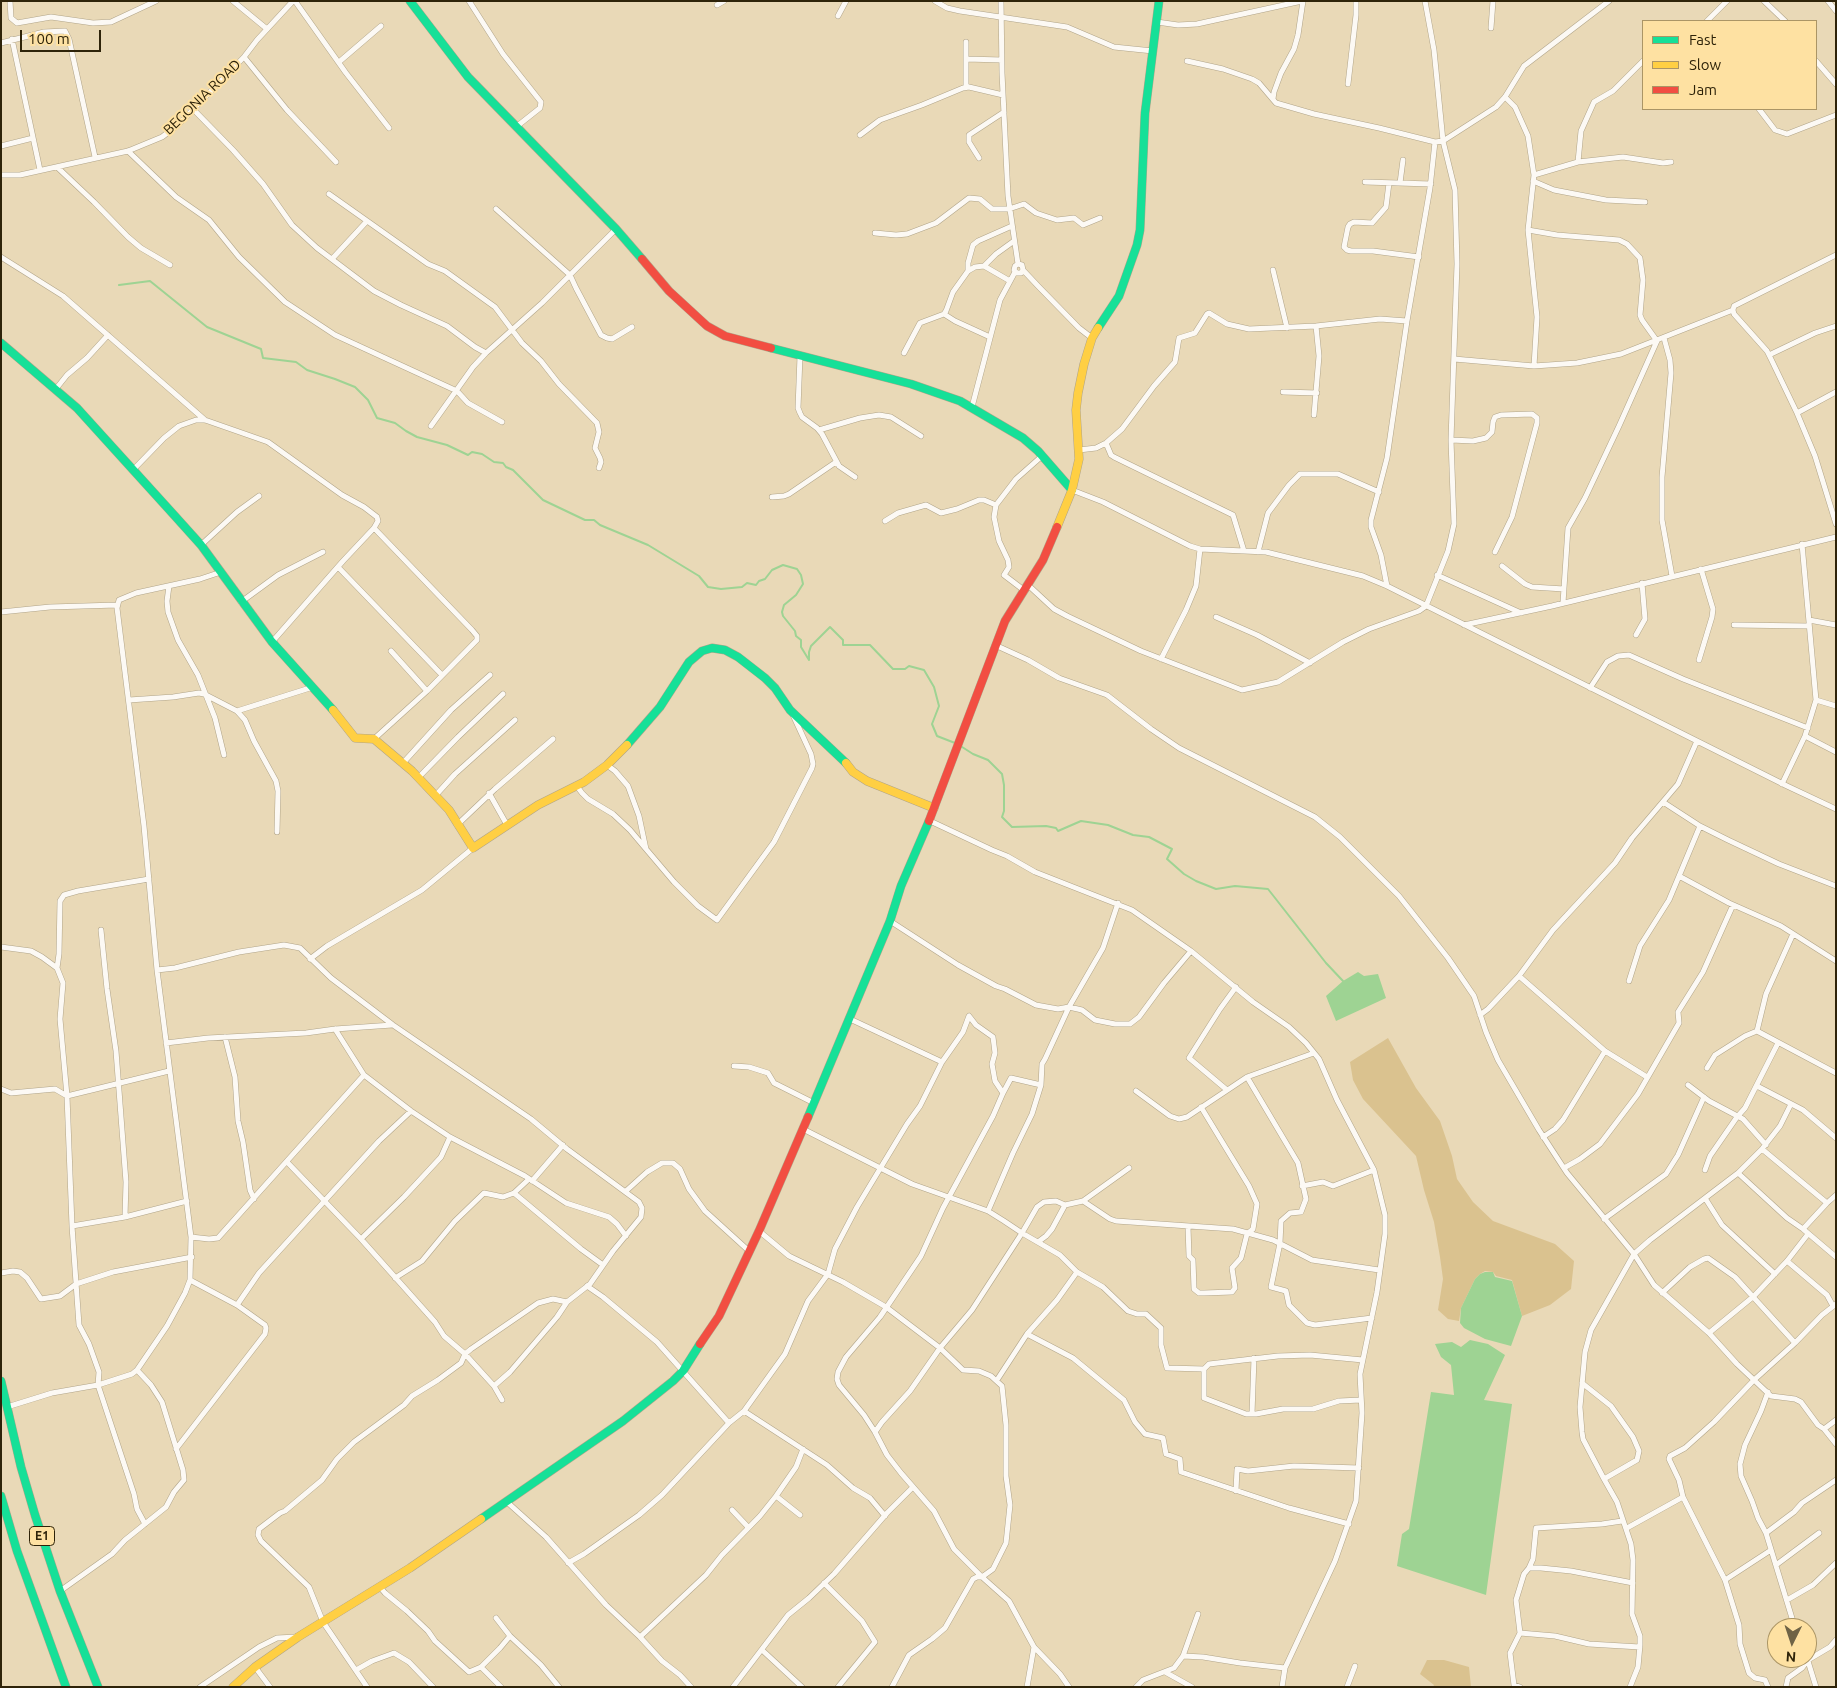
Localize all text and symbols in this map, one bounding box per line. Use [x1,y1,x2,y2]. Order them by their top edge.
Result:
scale bar [22,20,104,52]
legend [1642,20,1817,110]
text: 100 m [28,30,70,47]
text: Fast [1689,31,1716,48]
street label: BEGONIA ROAD [160,56,244,138]
text: Slow [1689,56,1721,73]
text: Jam [1689,81,1717,98]
road number: E1 [30,1526,54,1545]
north arrow [1767,1618,1817,1668]
text: N [1785,1649,1797,1665]

